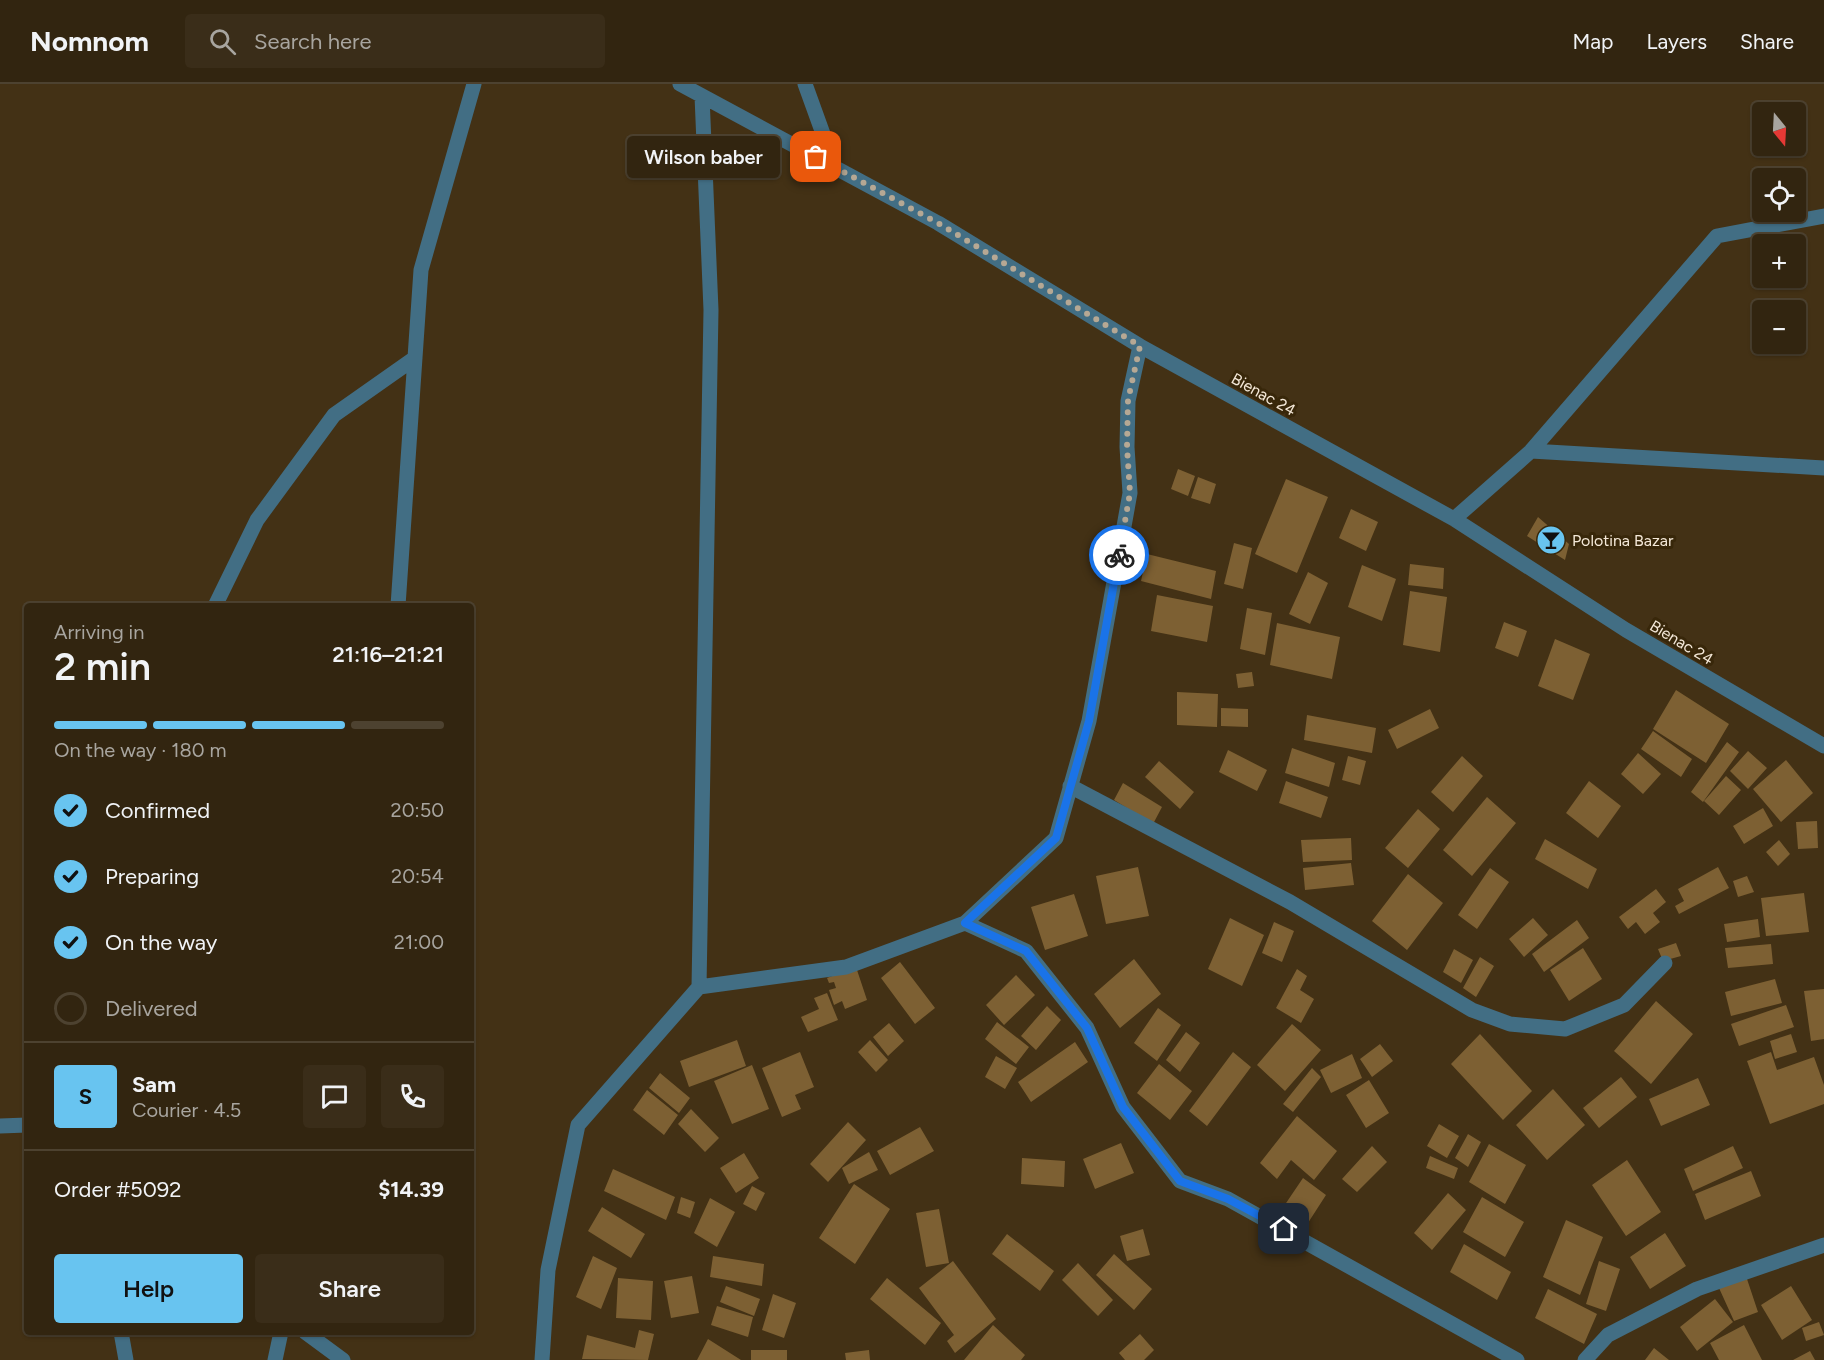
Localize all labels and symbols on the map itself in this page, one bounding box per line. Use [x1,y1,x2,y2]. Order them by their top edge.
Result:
north arrow [1752,102,1806,156]
pin [790,131,841,182]
callout: Wilson baber [627,136,780,178]
street label: Bienac 24 [1228,369,1299,420]
bar icon: Polotina Bazar [1535,524,1567,556]
courier [1089,525,1149,585]
place label: Polotina Bazar [1572,531,1674,550]
street label: Bienac 24 [1647,616,1717,669]
pin [1258,1203,1309,1254]

